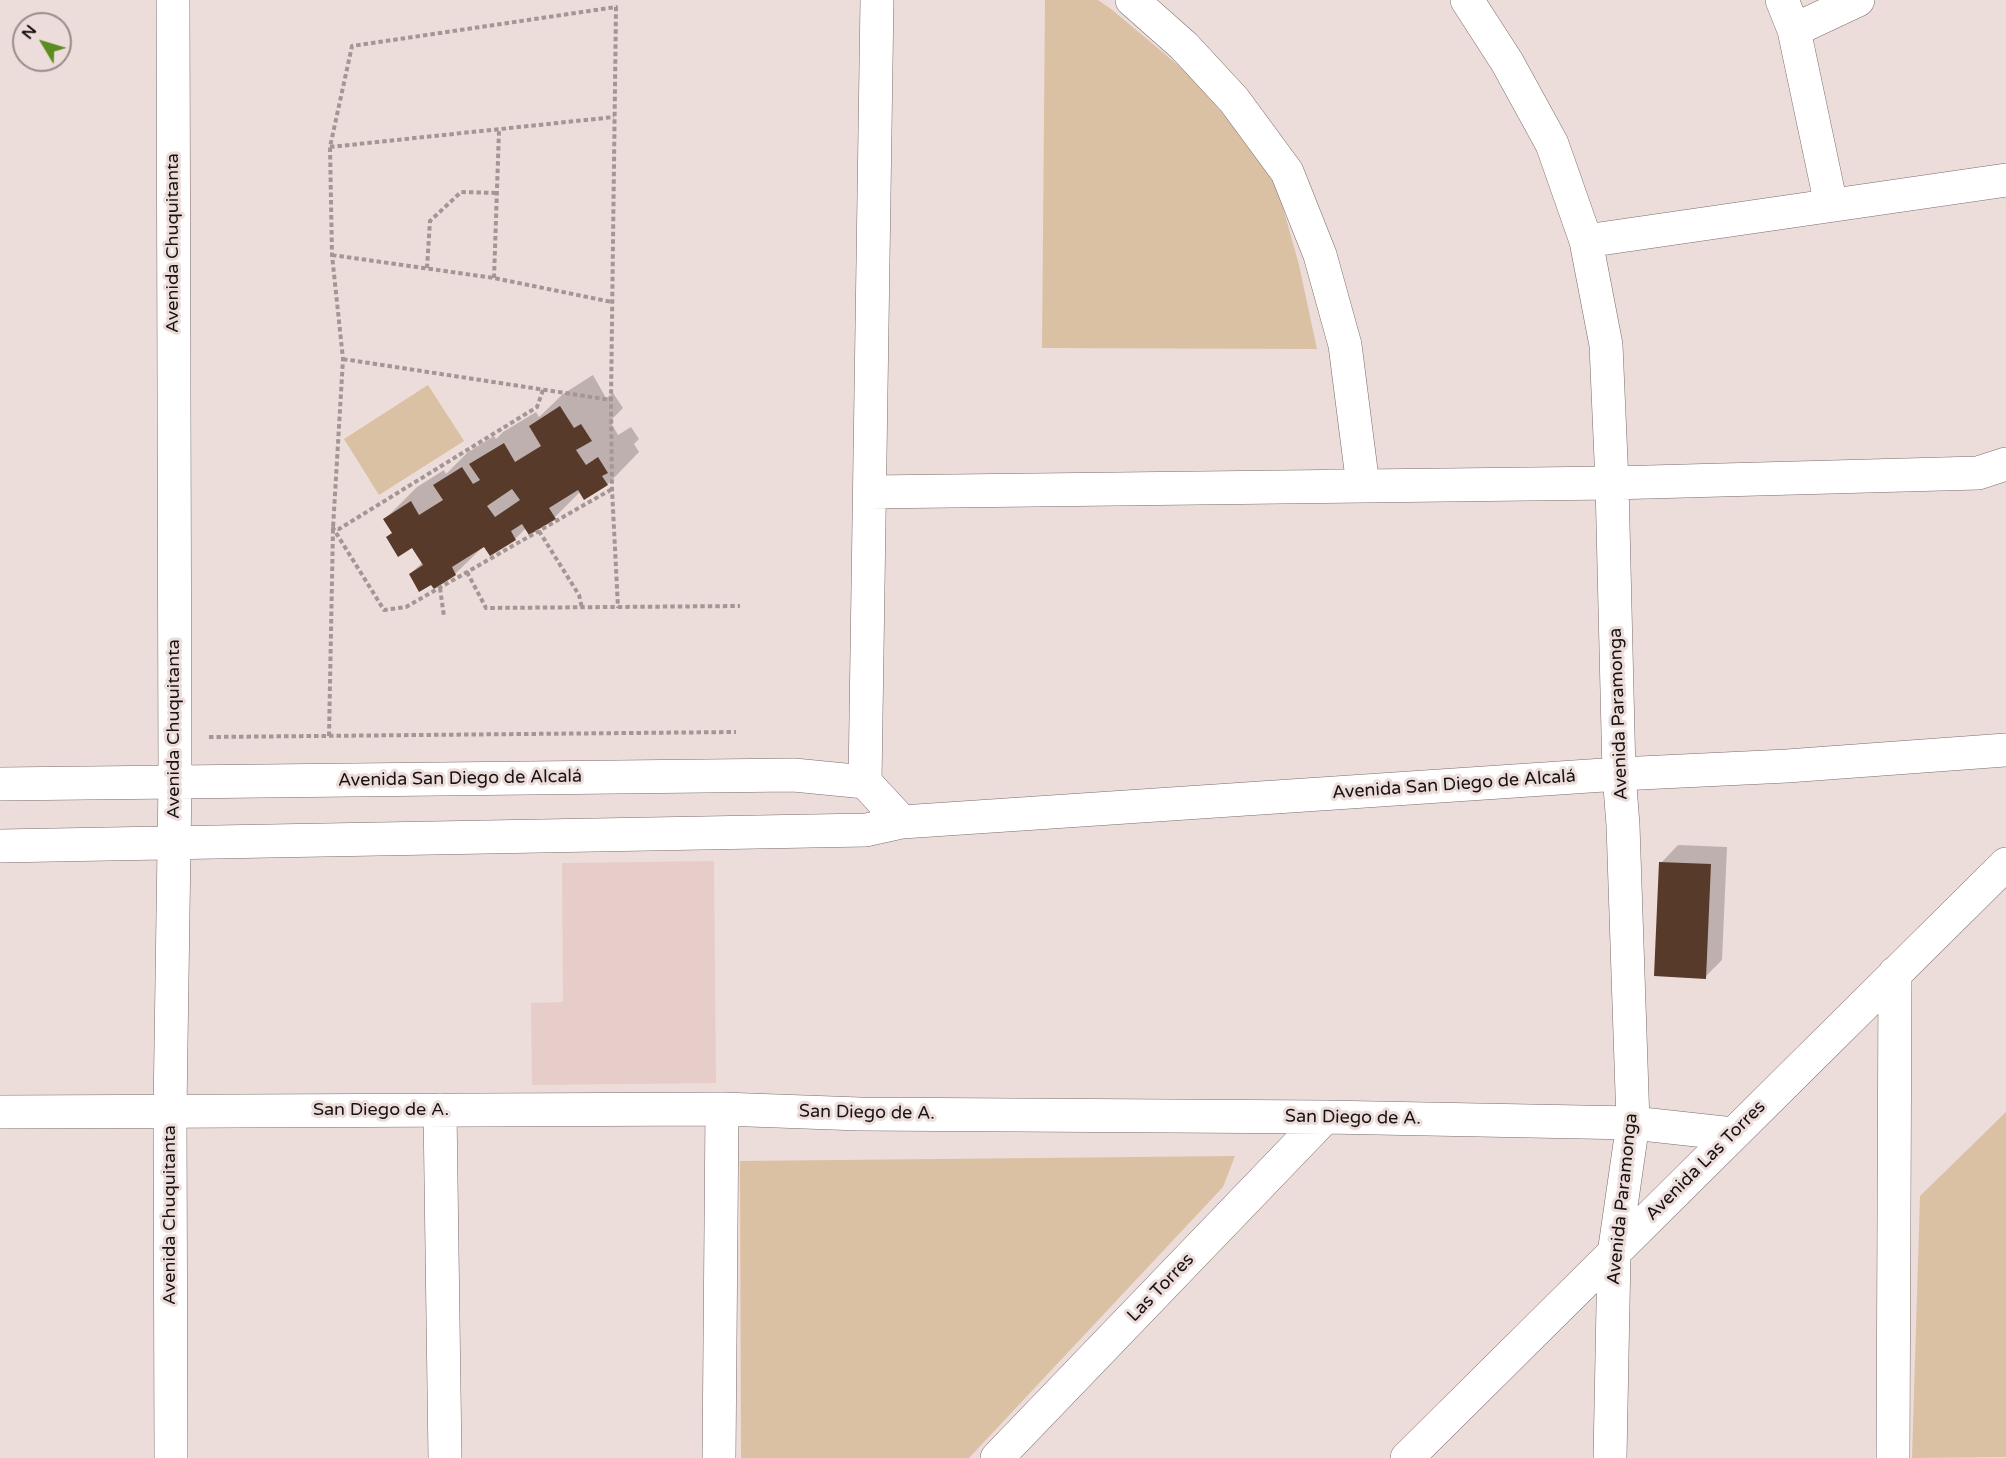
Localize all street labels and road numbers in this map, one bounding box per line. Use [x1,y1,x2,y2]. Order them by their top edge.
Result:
street label: Avenida Chuquitanta [162,153,184,333]
street label: Avenida Paramonga [1605,627,1633,801]
street label: Avenida Chuquitanta [163,639,185,819]
street label: Avenida San Diego de Alcalá [338,766,582,792]
street label: Avenida San Diego de Alcalá [1331,766,1577,804]
street label: Avenida Las Torres [1641,1096,1771,1226]
street label: San Diego de A. [313,1099,449,1121]
street label: San Diego de A. [799,1101,935,1125]
street label: San Diego de A. [1285,1106,1421,1130]
street label: Avenida Paramonga [1603,1112,1643,1286]
street label: Avenida Chuquitanta [159,1125,181,1305]
street label: Las Torres [1123,1249,1199,1327]

